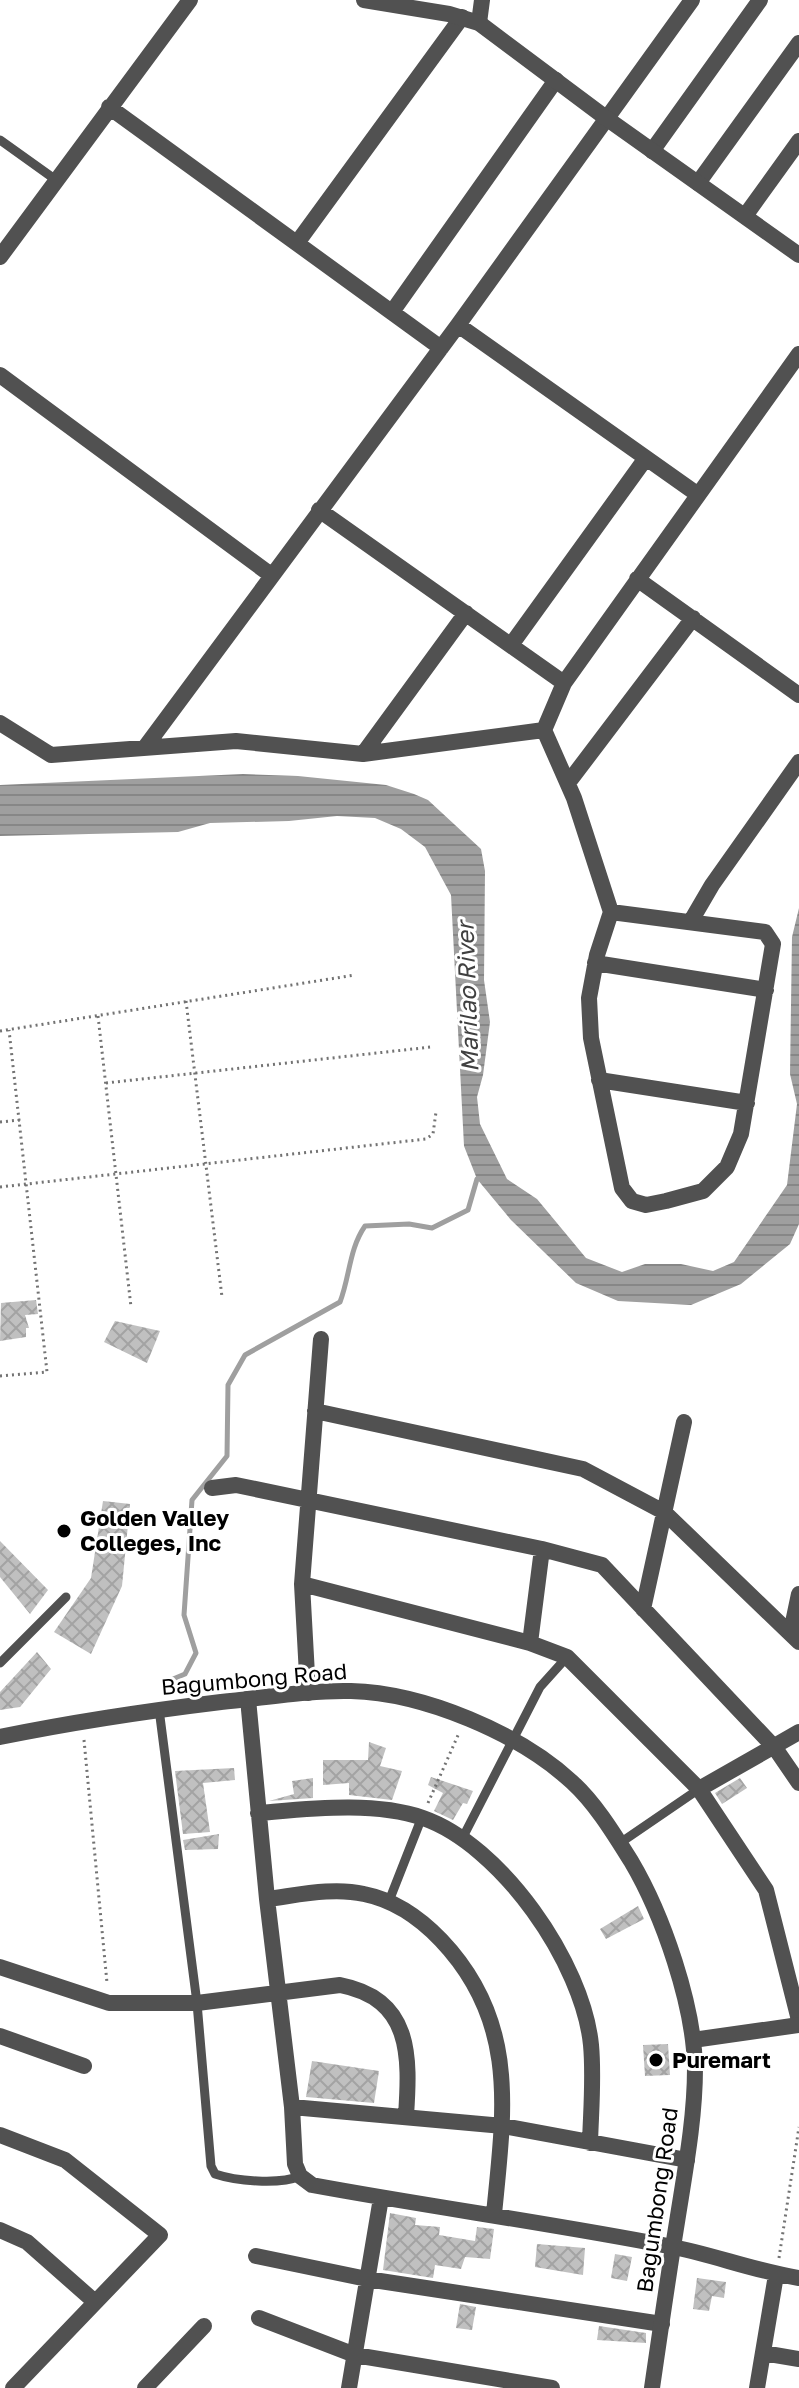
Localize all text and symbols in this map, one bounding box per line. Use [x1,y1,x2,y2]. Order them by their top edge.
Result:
water label: Marilao River [449,918,484,1073]
place label: Golden Valley Colleges, Inc [80,1504,229,1556]
marker: Golden Valley Colleges, Inc [55,1522,73,1540]
street label: Bagumbong Road [160,1657,348,1700]
place label: Puremart [672,2046,771,2073]
marker: Puremart [647,2051,665,2069]
street label: Bagumbong Road [630,2106,683,2294]

